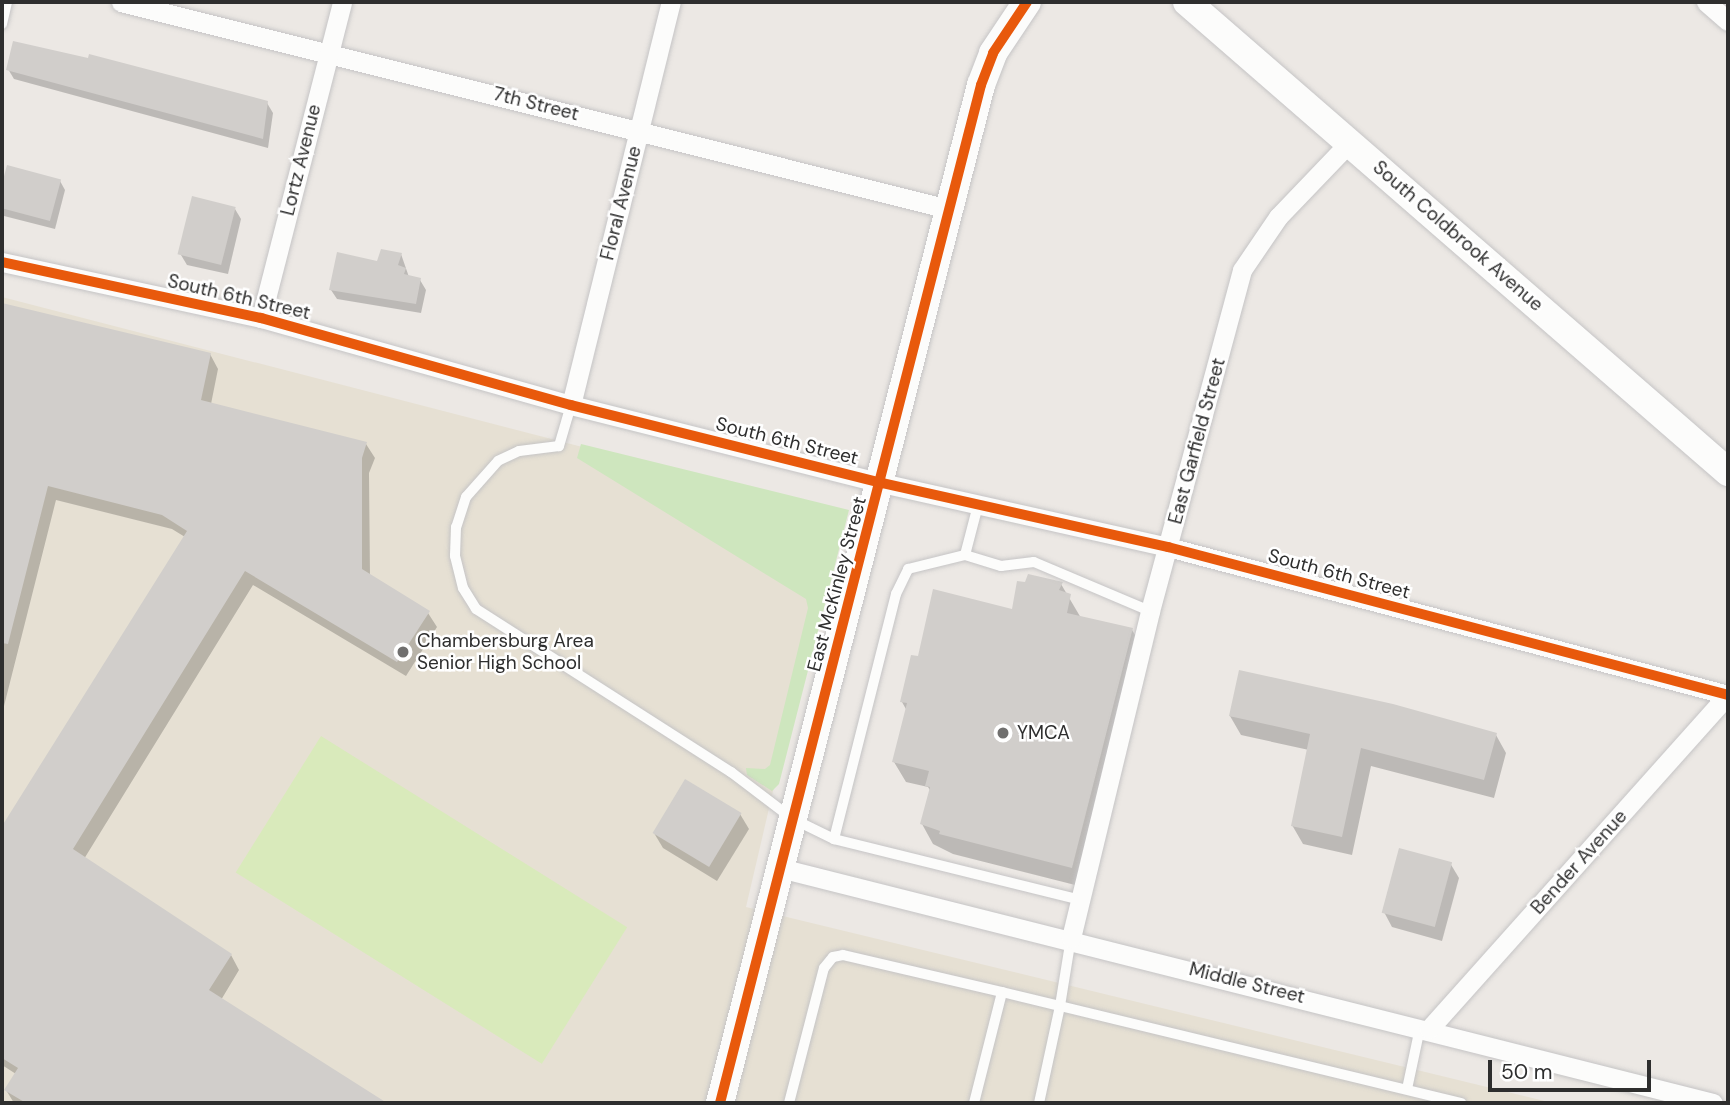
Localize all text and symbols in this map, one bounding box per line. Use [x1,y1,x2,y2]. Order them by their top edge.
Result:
street label: 7th Street [491,82,581,126]
street label: Lortz Avenue [276,102,326,218]
street label: Floral Avenue [596,144,646,262]
street label: South Coldbrook Avenue [1368,156,1548,316]
street label: South 6th Street [165,269,313,325]
street label: East Garfield Street [1164,355,1230,527]
street label: South 6th Street [714,412,860,470]
street label: East McKinley Street [803,494,871,674]
street label: South 6th Street [1266,544,1412,604]
place label: Chambersburg Area Senior High School [417,630,594,674]
marker: Chambersburg Area Senior High School [395,644,411,660]
place label: YMCA [1017,722,1070,744]
marker: YMCA [995,725,1011,741]
street label: Bender Avenue [1526,805,1632,919]
street label: Middle Street [1187,958,1307,1008]
scale bar [1492,1046,1655,1090]
text: 50 m [1501,1058,1552,1086]

